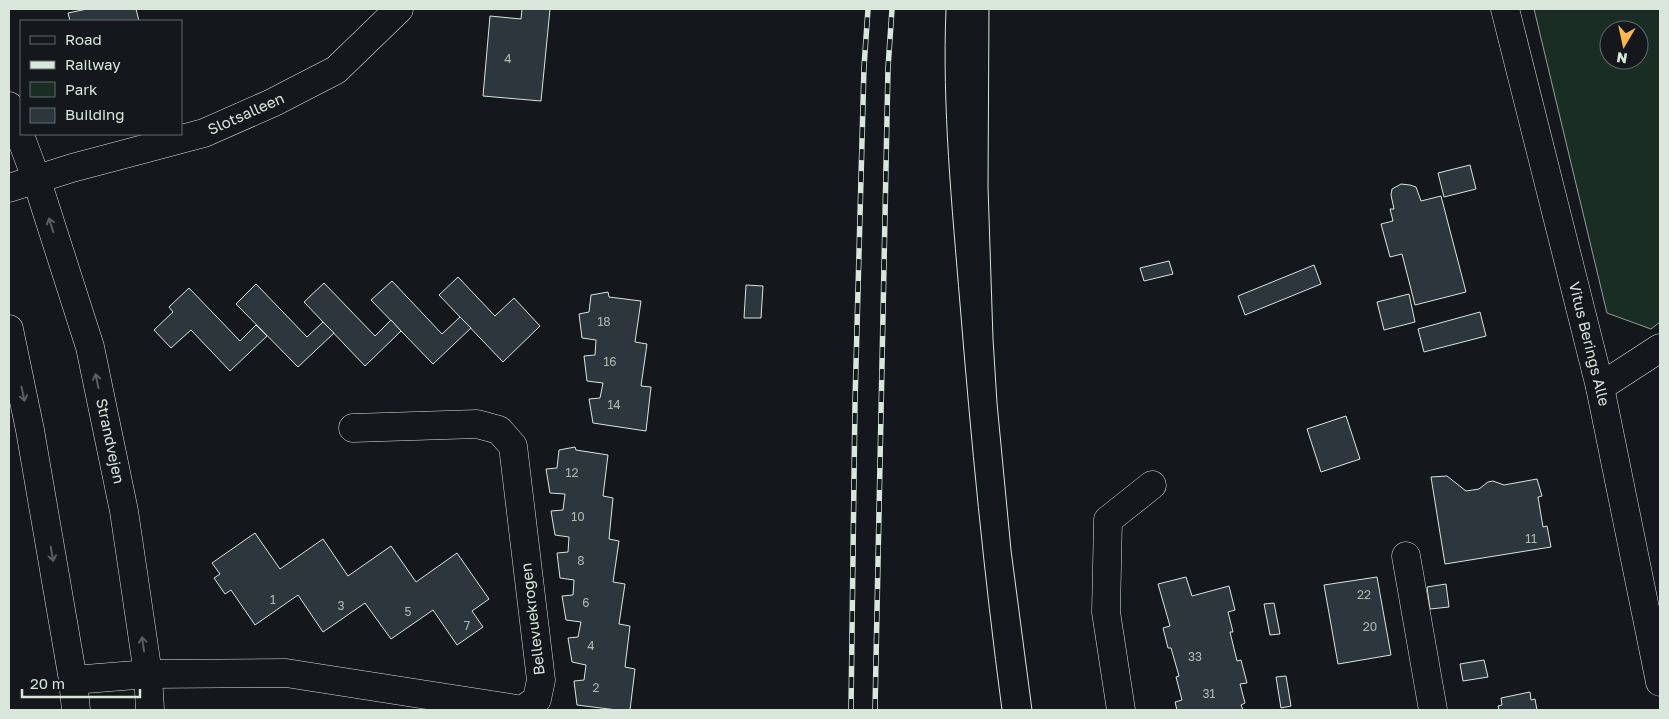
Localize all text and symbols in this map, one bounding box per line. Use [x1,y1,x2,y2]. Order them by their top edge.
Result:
legend [20,20,182,135]
north arrow [1599,20,1649,70]
text: Road [65,30,102,48]
text: N [1615,49,1628,68]
house number: 4 [504,51,512,66]
text: Railway [65,55,121,73]
text: Park [65,80,98,98]
street label: Slotsalleen [205,88,287,138]
text: Building [65,105,125,123]
one-way arrow [46,218,55,234]
street label: Vitus Berings Alle [1566,280,1614,408]
house number: 18 [597,314,611,329]
house number: 16 [603,354,617,369]
one-way arrow [92,373,101,389]
one-way arrow [18,386,28,402]
street label: Strandvejen [93,397,129,485]
house number: 14 [607,397,621,412]
house number: 12 [566,465,578,480]
house number: 10 [571,509,585,524]
house number: 11 [1525,531,1537,546]
one-way arrow [47,546,57,562]
house number: 8 [577,553,585,568]
street label: Bellevuekrogen [516,562,548,676]
house number: 22 [1357,587,1371,602]
house number: 1 [270,592,276,607]
house number: 6 [582,595,590,610]
house number: 3 [337,598,345,613]
house number: 5 [405,604,412,619]
house number: 7 [464,618,470,633]
house number: 20 [1363,619,1377,634]
one-way arrow [138,637,148,653]
house number: 4 [587,638,595,653]
house number: 33 [1188,649,1202,664]
scale bar [22,666,140,698]
text: 20 m [30,674,65,692]
house number: 2 [593,680,600,695]
house number: 31 [1203,686,1216,701]

